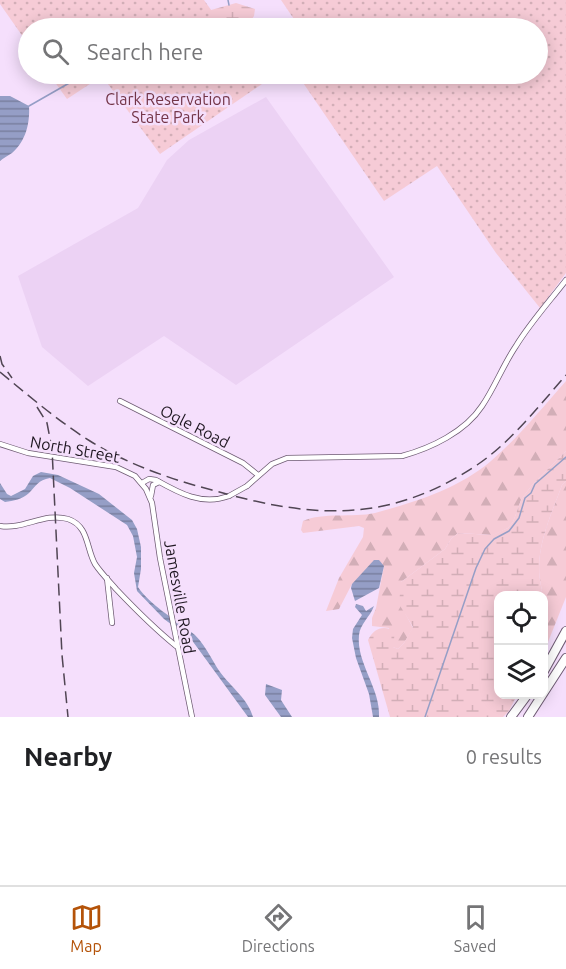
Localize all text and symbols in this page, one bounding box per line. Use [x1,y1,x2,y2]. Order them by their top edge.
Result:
search box [18,18,548,84]
icon: search [39,35,72,68]
text: Search here [87,39,203,64]
park label: Clark Reservation State Park [105,90,231,126]
street label: Ogle Road [157,401,233,451]
street label: North Street [29,432,122,466]
street label: Jamesville Road [161,539,199,655]
map controls [494,591,548,699]
button: locate [494,591,548,645]
button: layers [494,645,548,699]
text: Nearby [24,742,112,771]
text: 0 results [466,745,542,768]
tab: Map [70,901,103,955]
tab: Directions [242,901,315,955]
tab: Saved [454,901,496,955]

